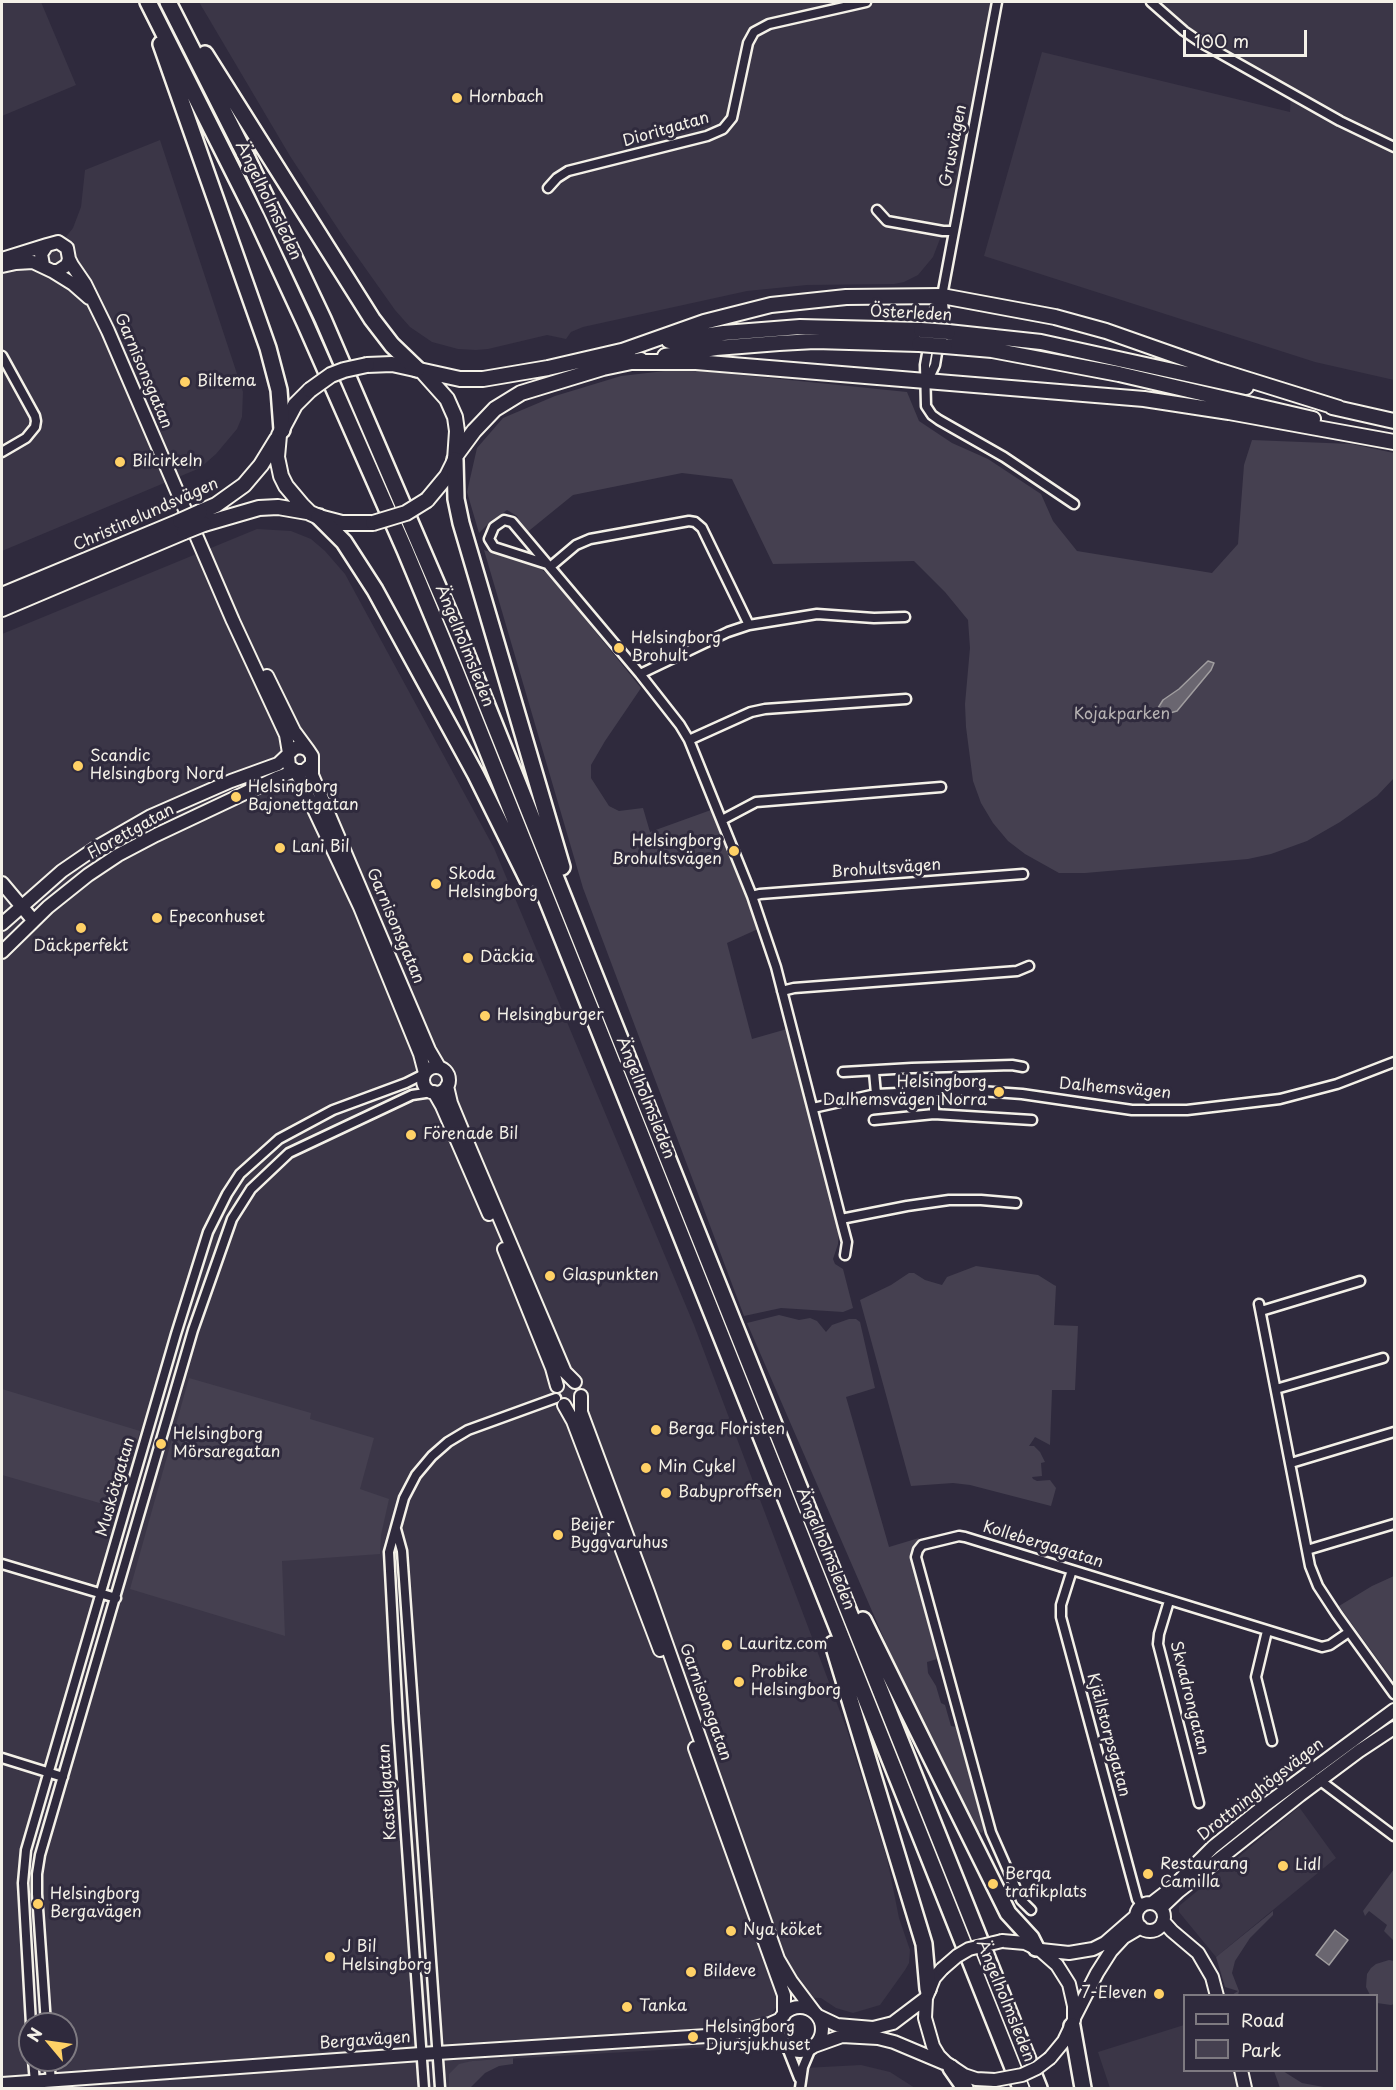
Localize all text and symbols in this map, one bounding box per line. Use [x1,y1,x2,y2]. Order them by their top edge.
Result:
scale bar [1186,18,1310,56]
text: 100 m [1194,27,1249,54]
place label: Hornbach [469,88,544,108]
marker: Hornbach [450,91,464,105]
street label: Grusvägen [937,103,971,189]
street label: Dioritgatan [621,109,711,151]
street label: Ängelholmsleden [231,138,305,264]
street label: Österleden [869,302,953,326]
street label: Garnisonsgatan [110,310,176,432]
place label: Biltema [197,372,256,392]
marker: Biltema [178,375,192,389]
place label: Bilcirkeln [132,452,203,472]
marker: Bilcirkeln [113,455,127,469]
street label: Christinelundsvägen [71,474,221,556]
street label: Ängelholmsleden [431,582,497,710]
place label: Helsingborg Brohult [631,629,721,667]
marker: Helsingborg Brohult [612,641,626,655]
park label: Kojakparken [1074,705,1170,725]
place label: Scandic Helsingborg Nord [90,747,224,785]
marker: Scandic Helsingborg Nord [71,759,85,773]
place label: Helsingborg Bajonettgatan [248,778,359,816]
marker: Helsingborg Bajonettgatan [229,790,243,804]
street label: Florettgatan [84,800,178,864]
place label: Helsingborg Brohultsvägen [612,832,722,870]
place label: Lani Bil [292,838,350,858]
marker: Lani Bil [273,841,287,855]
marker: Helsingborg Brohultsvägen [727,844,741,858]
street label: Brohultsvägen [830,856,942,882]
street label: Garnisonsgatan [362,865,428,987]
place label: Skoda Helsingborg [448,865,538,903]
marker: Skoda Helsingborg [429,877,443,891]
place label: Epeconhuset [169,908,265,928]
marker: Epeconhuset [150,911,164,925]
marker: Däckperfekt [74,921,88,935]
place label: Däckperfekt [34,937,128,957]
place label: Däckia [480,948,534,968]
marker: Däckia [461,951,475,965]
place label: Helsingburger [497,1006,604,1026]
marker: Helsingburger [478,1009,492,1023]
street label: Ängelholmsleden [612,1034,678,1162]
place label: Helsingborg Dalhemsvägen Norra [823,1073,987,1111]
street label: Dalhemsvägen [1058,1075,1172,1103]
marker: Helsingborg Dalhemsvägen Norra [992,1085,1006,1099]
place label: Förenade Bil [423,1125,518,1145]
marker: Förenade Bil [404,1128,418,1142]
place label: Glaspunkten [562,1266,659,1286]
marker: Glaspunkten [543,1269,557,1283]
place label: Berga Floristen [668,1420,785,1440]
marker: Berga Floristen [649,1423,663,1437]
place label: Helsingborg Mörsaregatan [173,1425,280,1463]
street label: Muskötgatan [93,1435,139,1539]
marker: Helsingborg Mörsaregatan [154,1437,168,1451]
place label: Min Cykel [658,1458,736,1478]
marker: Min Cykel [639,1461,653,1475]
place label: Babyproffsen [678,1483,782,1503]
street label: Ängelholmsleden [792,1485,858,1613]
marker: Babyproffsen [659,1486,673,1500]
place label: Beijer Byggvaruhus [570,1516,668,1554]
street label: Kollebergagatan [980,1518,1106,1572]
marker: Beijer Byggvaruhus [551,1528,565,1542]
place label: Lauritz.com [739,1635,827,1655]
marker: Lauritz.com [720,1638,734,1652]
street label: Skvadrongatan [1166,1639,1212,1757]
street label: Garnisonsgatan [675,1641,735,1763]
place label: Probike Helsingborg [751,1663,841,1701]
street label: Kjällstorpsgatan [1082,1671,1134,1799]
marker: Probike Helsingborg [732,1675,746,1689]
street label: Drottninghögsvägen [1194,1735,1328,1845]
street label: Kastellgatan [375,1743,401,1841]
place label: Restaurang Camilla [1160,1855,1248,1893]
place label: Lidl [1295,1856,1321,1876]
marker: Lidl [1276,1859,1290,1873]
place label: Berga trafikplats [1005,1865,1087,1903]
marker: Restaurang Camilla [1141,1867,1155,1881]
marker: Berga trafikplats [986,1877,1000,1891]
place label: Helsingborg Bergavägen [50,1885,142,1923]
marker: Helsingborg Bergavägen [31,1897,45,1911]
place label: Nya köket [743,1921,822,1941]
marker: Nya köket [724,1924,738,1938]
street label: Ängelholmsleden [972,1937,1038,2065]
place label: J Bil Helsingborg [342,1938,432,1976]
marker: J Bil Helsingborg [323,1950,337,1964]
place label: Bildeve [703,1962,756,1982]
marker: Bildeve [684,1965,698,1979]
place label: 7-Eleven [1082,1984,1147,2004]
marker: 7-Eleven [1152,1987,1166,2001]
legend [1183,1994,1378,2072]
place label: Tanka [639,1997,687,2017]
marker: Tanka [620,2000,634,2014]
text: Road [1241,2006,1285,2033]
north arrow [18,2012,78,2072]
place label: Helsingborg Djursjukhuset [705,2018,810,2056]
text: N [20,2023,48,2046]
street label: Bergavägen [319,2028,411,2054]
marker: Helsingborg Djursjukhuset [686,2030,700,2044]
text: Park [1241,2036,1281,2063]

